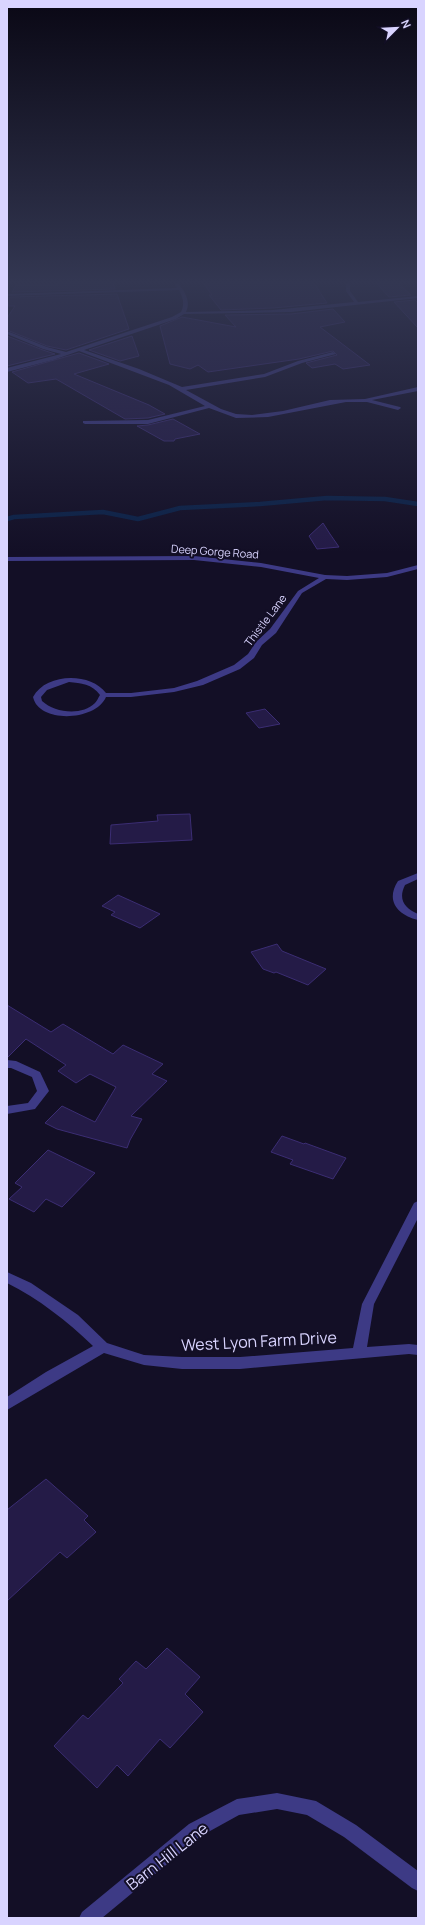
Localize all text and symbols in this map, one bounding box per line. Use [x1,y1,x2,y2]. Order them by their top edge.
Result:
north arrow [377,8,417,48]
text: N [398,17,415,30]
street label: Deep Gorge Road [171,540,259,562]
street label: Thistle Lane [240,590,290,649]
street label: West Lyon Farm Drive [181,1326,337,1356]
street label: Barn Hill Lane [121,1817,213,1895]

